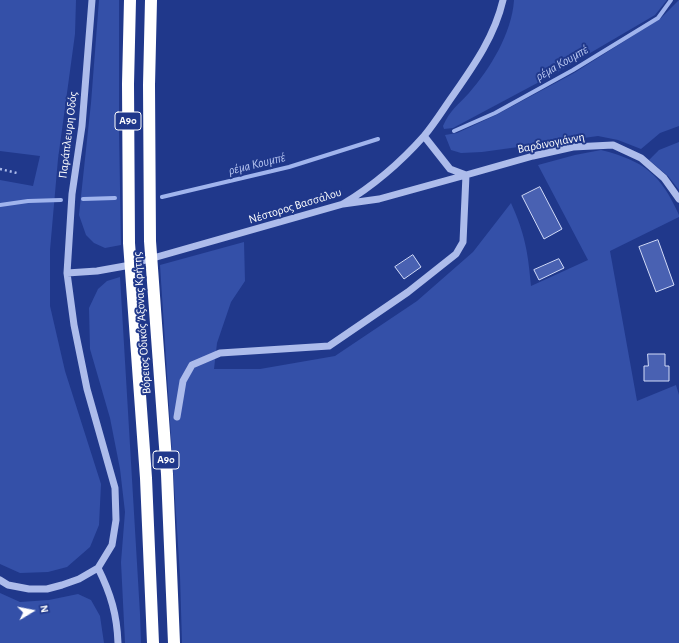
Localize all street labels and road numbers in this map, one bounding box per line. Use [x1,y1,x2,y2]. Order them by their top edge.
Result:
street label: Παράπλευρη Οδός [56,91,80,179]
road number: Α90 [115,112,141,130]
street label: Βαρδινογιάννη [516,129,586,157]
street label: Νέστορος Βασσάλου [247,185,343,227]
street label: Βόρειος Οδικός Άξονας Κρήτης [130,251,154,395]
road number: Α90 [153,451,179,469]

